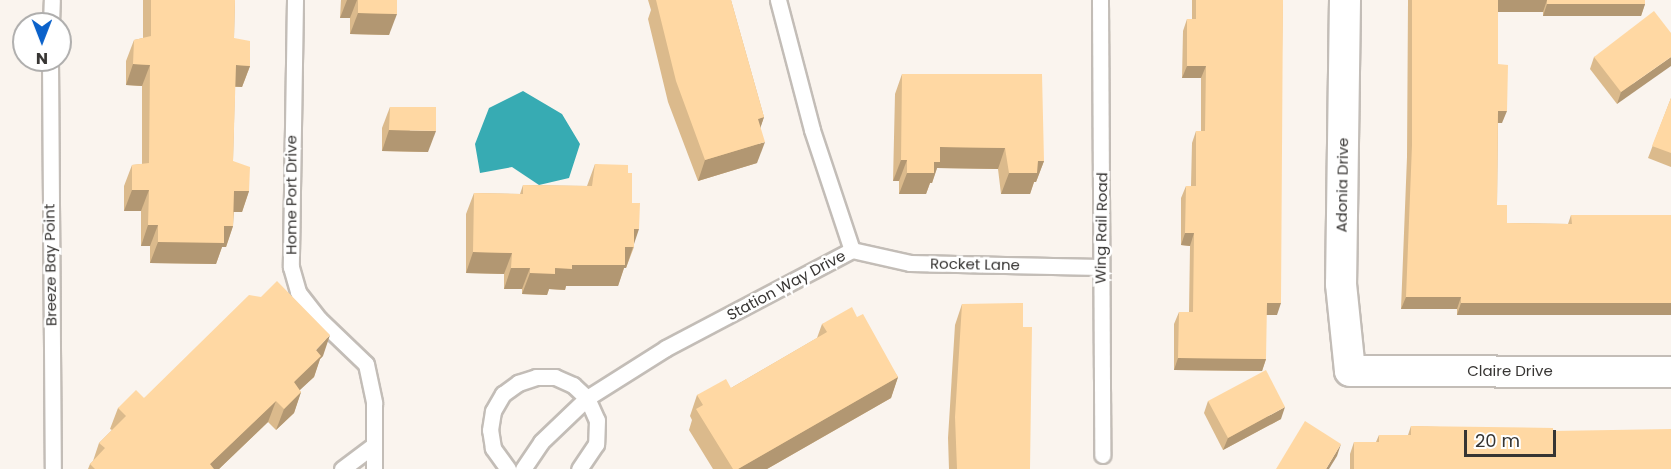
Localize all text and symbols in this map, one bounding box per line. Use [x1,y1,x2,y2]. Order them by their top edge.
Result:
north arrow [12,12,72,72]
text: N [36,47,48,70]
street label: Home Port Drive [282,135,300,255]
street label: Adonia Drive [1332,137,1352,233]
street label: Wing Rail Road [1091,172,1111,284]
street label: Breeze Bay Point [40,204,60,326]
street label: Station Way Drive [724,246,848,324]
street label: Rocket Lane [930,254,1020,274]
street label: Claire Drive [1467,362,1553,380]
scale bar [1467,418,1558,456]
text: 20 m [1475,428,1520,453]

